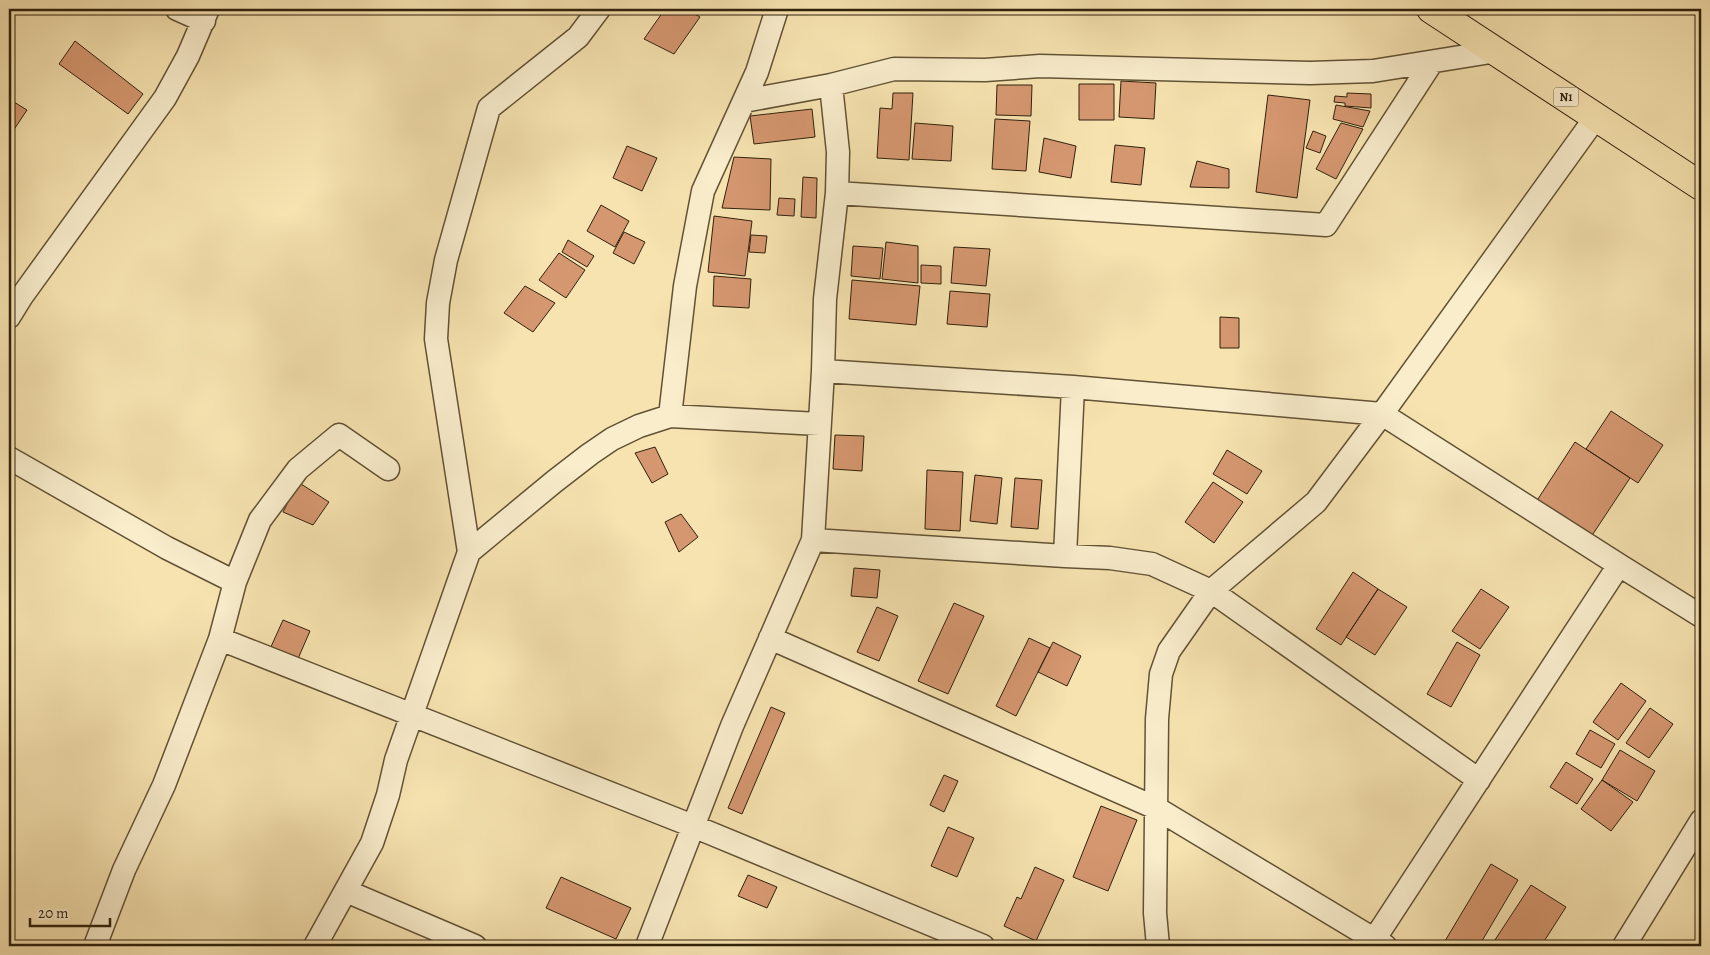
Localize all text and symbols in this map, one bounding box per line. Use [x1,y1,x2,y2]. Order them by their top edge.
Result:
road number: N1 [1554,88,1578,106]
scale bar [30,895,110,927]
text: 20 m [38,903,69,923]

